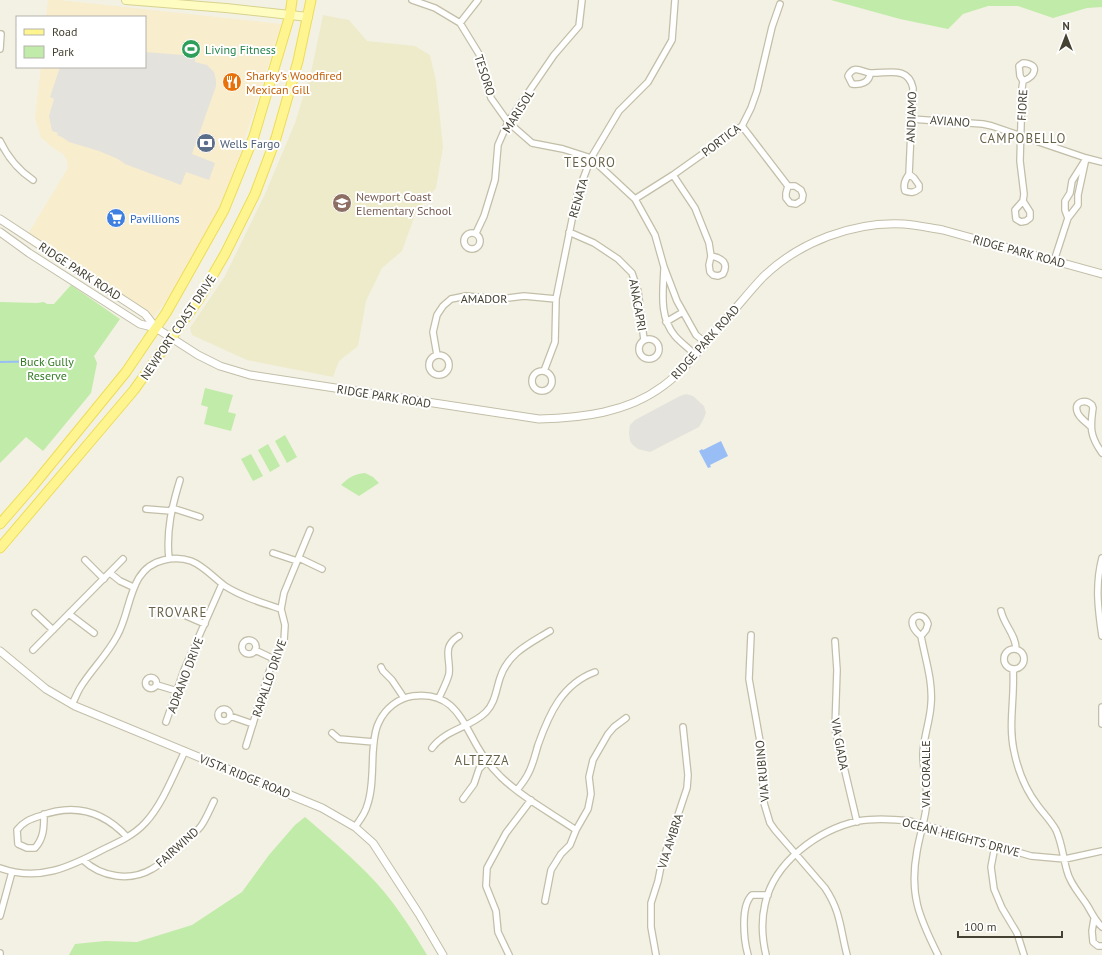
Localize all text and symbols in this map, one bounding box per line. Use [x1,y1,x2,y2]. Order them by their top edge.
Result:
legend [16,16,146,68]
north arrow [1046,16,1086,56]
text: N [1062,19,1070,33]
text: Road [52,24,77,39]
sports icon: Living Fitness [180,38,202,60]
place label: Living Fitness [205,42,276,57]
text: Park [52,44,74,59]
street label: TESORO [471,52,499,98]
place label: Sharky's Woodfired Mexican Gill [246,68,342,97]
restaurant icon: Sharky's Woodfired Mexican Gill [221,71,243,93]
street label: MARISOL [499,87,537,135]
street label: FIORE [1014,89,1030,121]
street label: ANDIAMO [903,91,919,143]
street label: AVIANO [929,112,971,130]
street label: PORTICA [699,121,743,159]
district label: CAMPOBELLO [980,130,1066,147]
bank icon: Wells Fargo [195,132,217,154]
place label: Wells Fargo [220,136,280,151]
district label: TESORO [564,154,616,171]
street label: RENATA [565,176,591,220]
place label: Newport Coast Elementary School [356,189,452,218]
school or university icon: Newport Coast Elementary School [331,192,353,214]
supermarket icon: Pavillions [105,207,127,229]
place label: Pavillions [130,211,180,226]
street label: RIDGE PARK ROAD [971,231,1067,271]
street label: RIDGE PARK ROAD [36,239,124,303]
street label: NEWPORT COAST DRIVE [137,271,219,383]
street label: ANACAPRI [626,278,650,332]
street label: AMADOR [461,291,507,306]
street label: RIDGE PARK ROAD [668,302,743,382]
park label: Buck Gully Reserve [20,354,74,383]
street label: RIDGE PARK ROAD [336,381,432,411]
district label: TROVARE [148,604,208,621]
street label: ADRANO DRIVE [164,635,206,715]
street label: RAPALLO DRIVE [249,637,289,719]
street label: VIA GIADA [828,716,852,771]
street label: VIA RUBINO [752,740,772,803]
street label: VIA CORALLE [918,740,933,809]
street label: VISTA RIDGE ROAD [196,750,293,801]
district label: ALTEZZA [454,752,510,769]
street label: VIA AMBRA [654,812,686,871]
street label: OCEAN HEIGHTS DRIVE [901,814,1021,860]
street label: FAIRWIND [152,824,202,870]
scale bar [958,913,1062,939]
text: 100 m [964,919,997,934]

